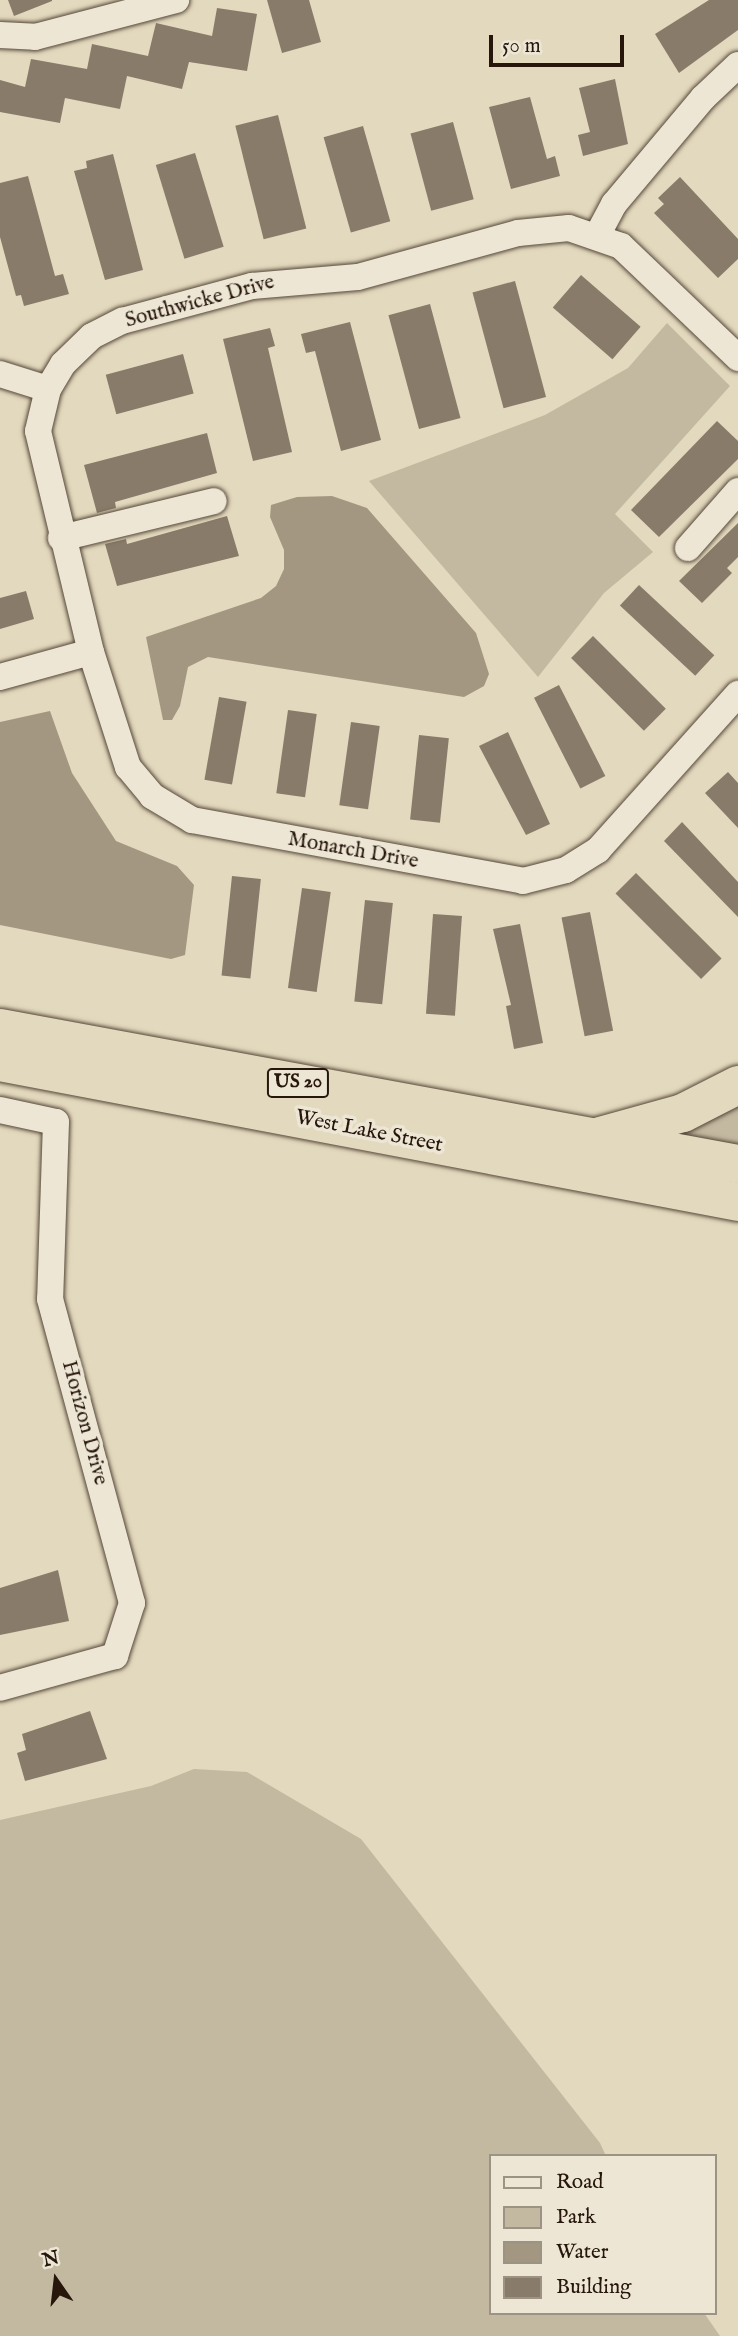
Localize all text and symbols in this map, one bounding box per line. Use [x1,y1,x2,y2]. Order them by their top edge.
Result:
scale bar [493,21,628,65]
text: 50 m [502,33,541,60]
street label: Southwicke Drive [123,270,277,334]
street label: Monarch Drive [286,827,420,875]
road number: US 20 [266,1068,330,1098]
street label: West Lake Street [293,1105,445,1159]
street label: Horizon Drive [55,1358,113,1488]
legend [490,2154,717,2315]
text: Road [556,2169,603,2196]
text: Park [556,2204,596,2231]
text: Water [556,2239,608,2266]
north arrow [21,2245,91,2315]
text: N [40,2246,62,2273]
text: Building [556,2274,631,2301]

